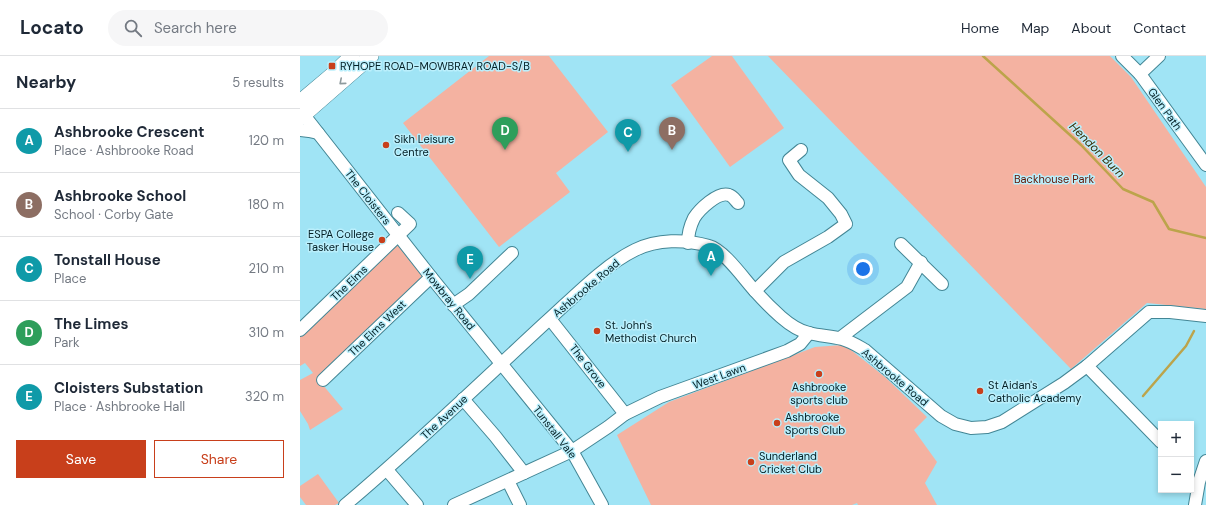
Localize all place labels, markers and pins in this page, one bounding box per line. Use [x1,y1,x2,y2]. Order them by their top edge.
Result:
place label: RYHOPE ROAD-MOWBRAY ROAD-S/B [340,59,530,73]
marker: RYHOPE ROAD-MOWBRAY ROAD-S/B [327,61,337,71]
pin: D [492,117,518,150]
pin: B [659,117,685,150]
pin: C [615,119,641,152]
place label: Sikh Leisure Centre [394,132,454,159]
marker: Sikh Leisure Centre [381,140,391,150]
place label: ESPA College Tasker House [307,227,374,254]
marker: ESPA College Tasker House [377,235,387,245]
pin: A [698,243,724,276]
pin: E [457,246,483,279]
place label: St. John's Methodist Church [605,318,697,345]
marker: St. John's Methodist Church [592,326,602,336]
marker: Ashbrooke sports club [814,369,824,379]
place label: St Aidan's Catholic Academy [988,378,1081,405]
place label: Ashbrooke sports club [790,380,848,407]
marker: St Aidan's Catholic Academy [975,386,985,396]
place label: Ashbrooke Sports Club [785,410,845,437]
marker: Ashbrooke Sports Club [772,418,782,428]
place label: Sunderland Cricket Club [759,449,822,476]
marker: Sunderland Cricket Club [746,457,756,467]

